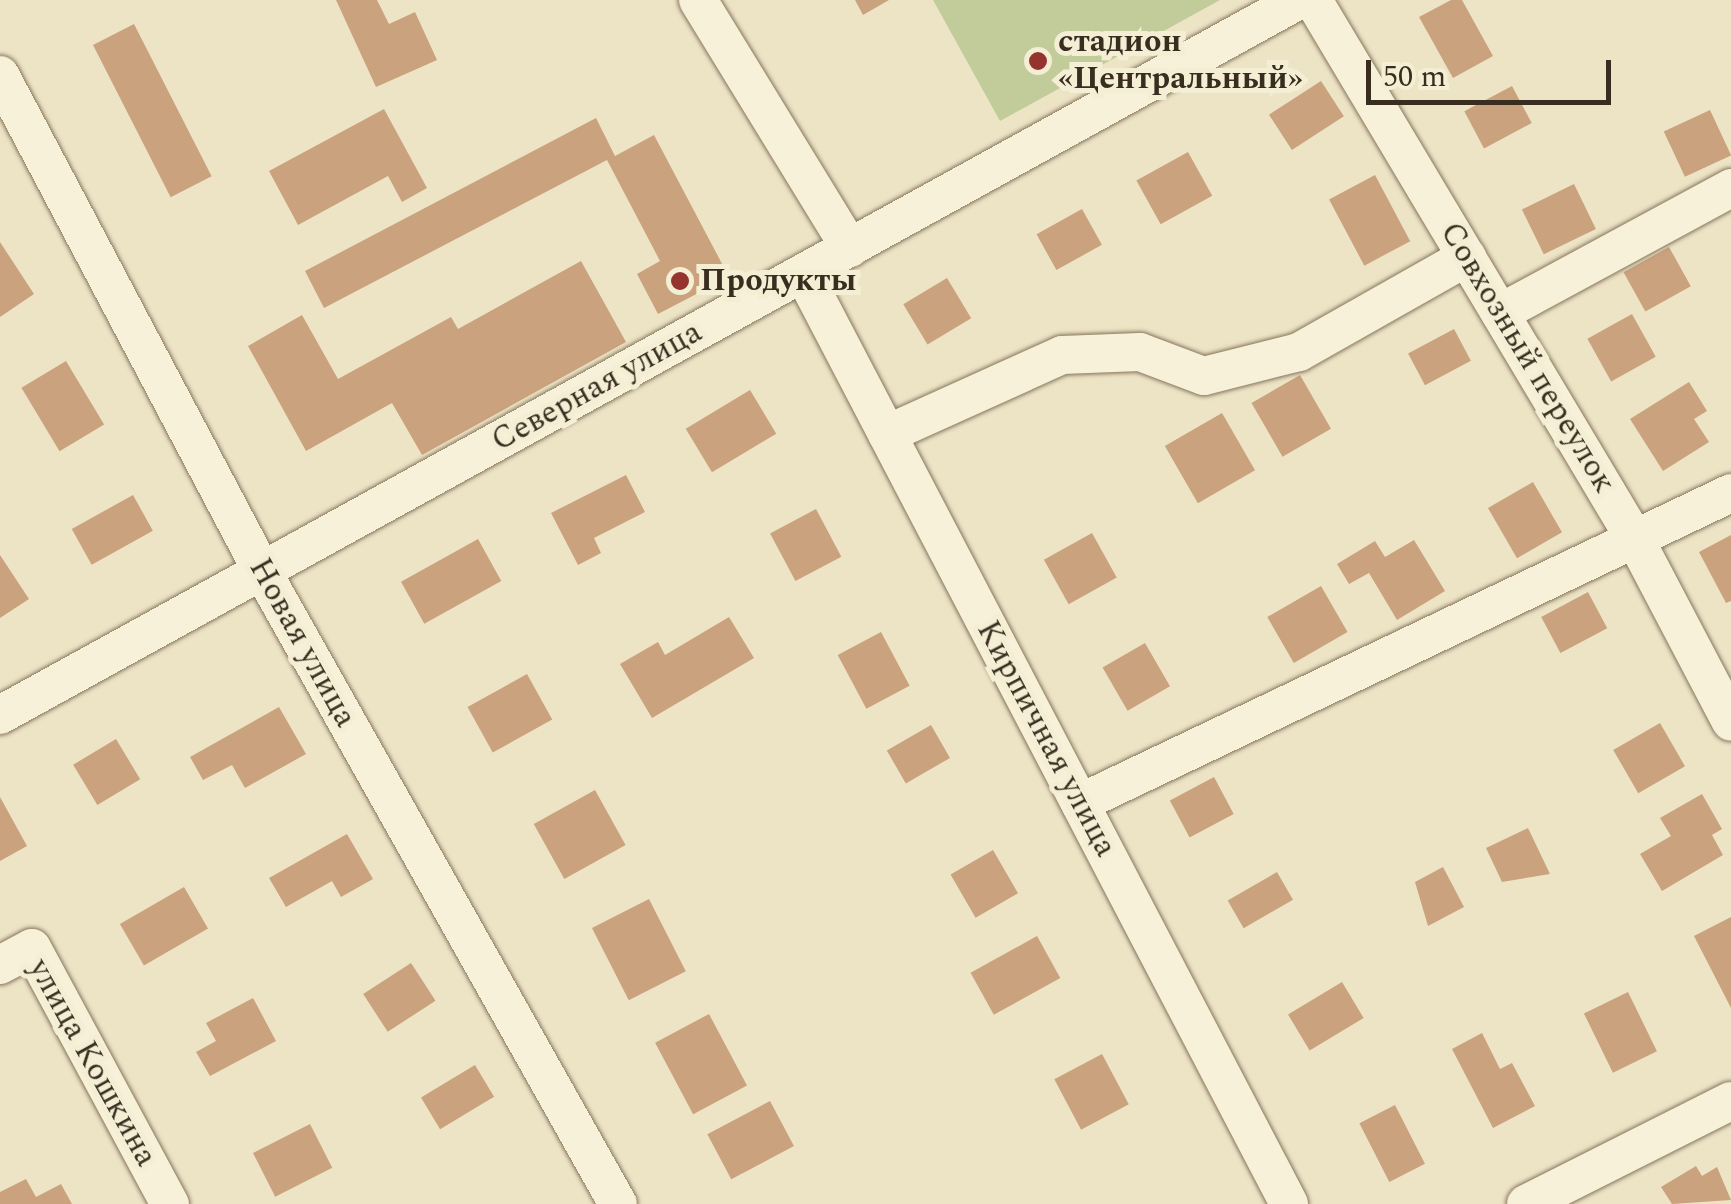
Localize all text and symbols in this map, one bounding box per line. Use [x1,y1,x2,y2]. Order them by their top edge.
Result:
place label: стадион «Центральный» [1058,24,1303,99]
scale bar [1371,40,1616,102]
marker: стадион «Центральный» [1027,50,1049,72]
text: 50 m [1383,54,1446,100]
street label: Совхозный переулок [1431,216,1623,500]
place label: Продукты [700,262,856,300]
marker: Продукты [669,270,691,292]
street label: Северная улица [485,313,709,461]
street label: Новая улица [240,552,364,734]
street label: Кирпичная улица [968,614,1124,864]
street label: улица Кошкина [19,953,165,1173]

